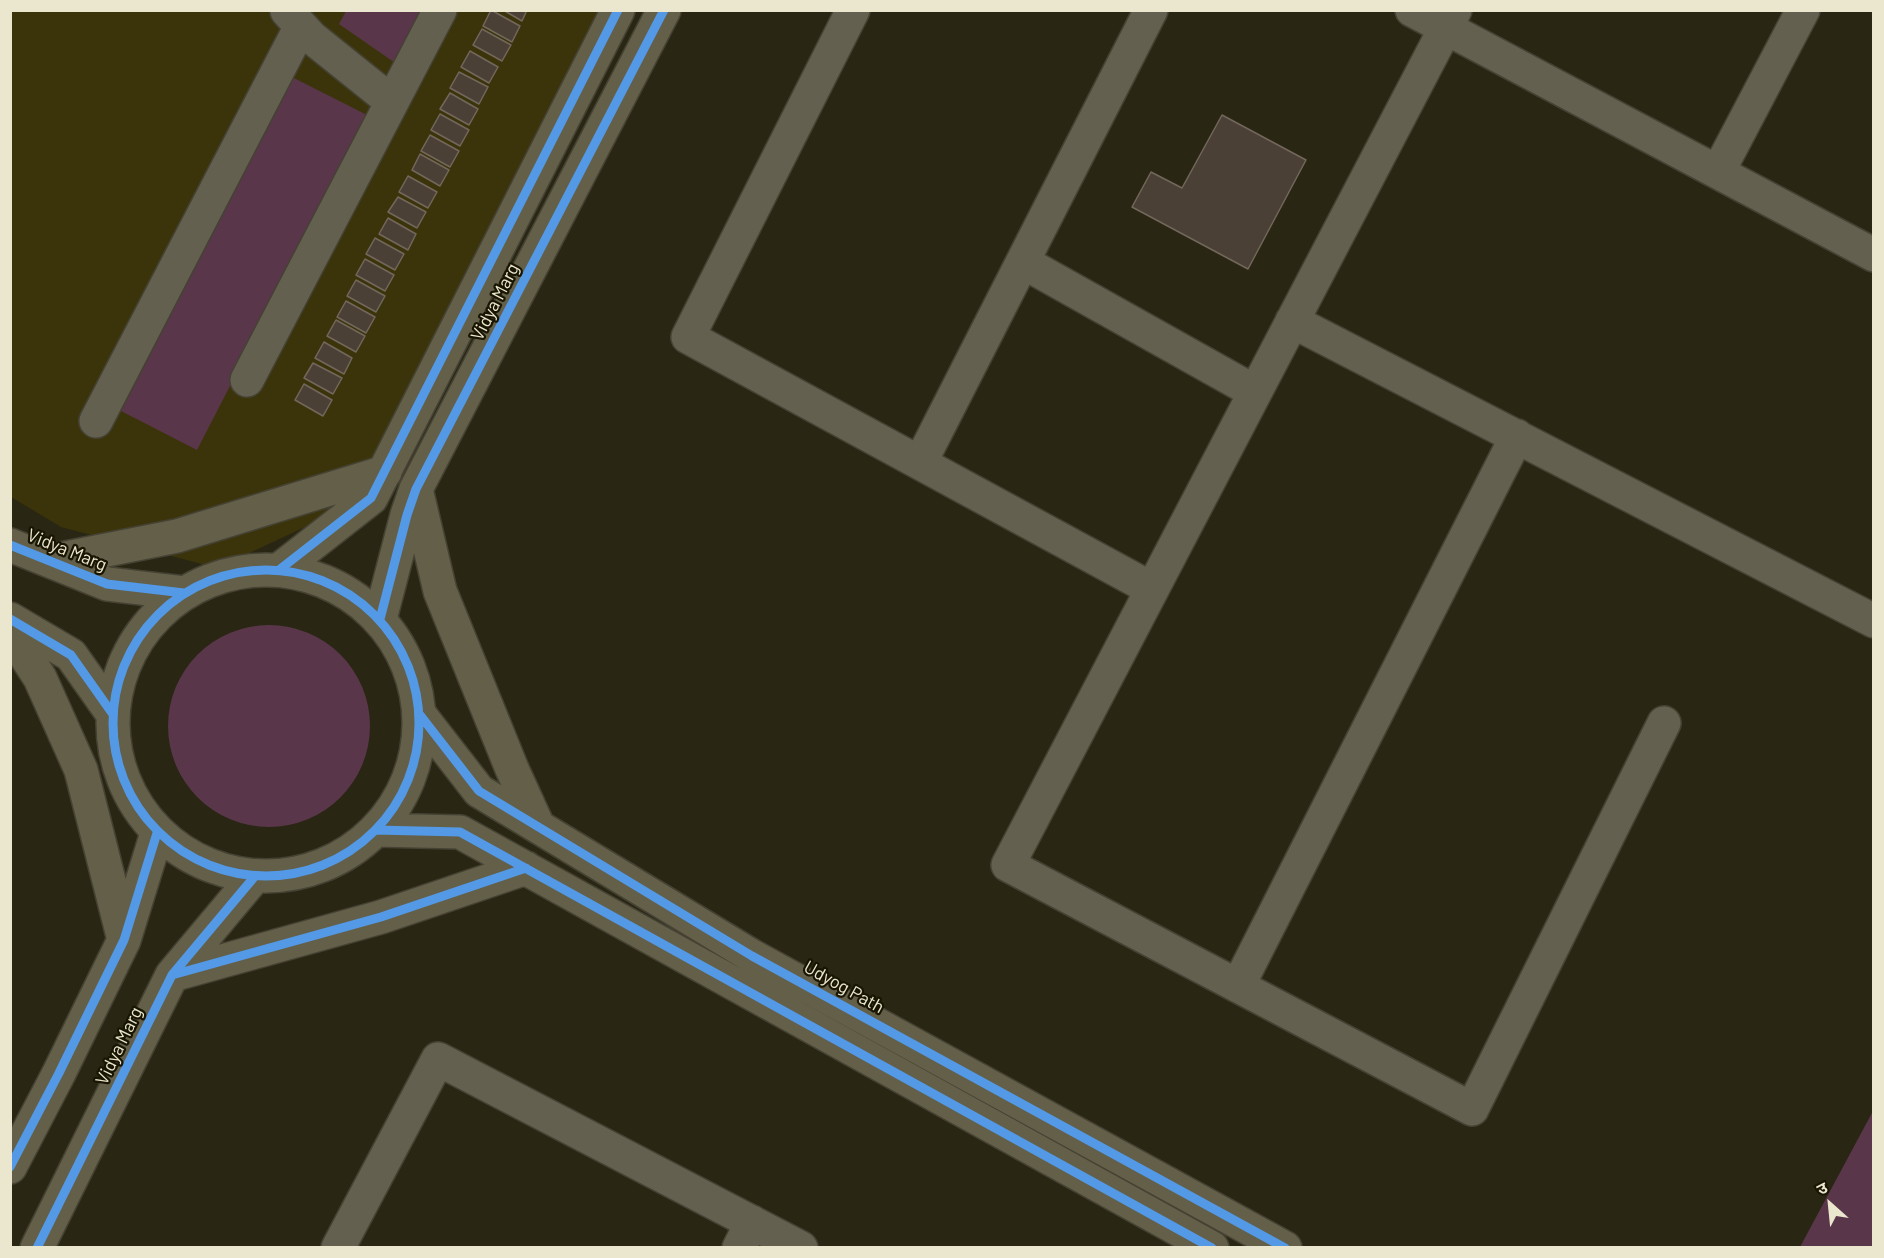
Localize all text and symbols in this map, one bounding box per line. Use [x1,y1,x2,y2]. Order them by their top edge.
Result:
street label: Vidya Marg [466,260,524,344]
street label: Vidya Marg [24,524,110,576]
street label: Udyog Path [800,956,888,1018]
street label: Vidya Marg [91,1004,147,1088]
north arrow [1800,1174,1860,1234]
text: उ [1813,1177,1830,1198]

